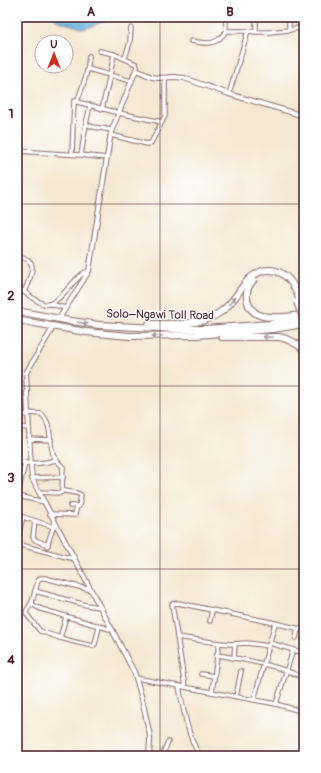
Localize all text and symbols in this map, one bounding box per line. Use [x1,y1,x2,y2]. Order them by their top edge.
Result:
text: A [87,4,96,20]
text: B [226,4,234,20]
north arrow [34,34,74,74]
text: U [50,38,58,51]
text: 1 [8,106,14,122]
text: 2 [7,288,15,304]
one-way arrow [227,295,236,306]
street label: Solo–Ngawi Toll Road [106,307,214,323]
one-way arrow [77,320,89,326]
one-way arrow [150,333,163,339]
one-way arrow [261,334,274,340]
text: 3 [7,470,15,486]
text: 4 [7,652,15,668]

